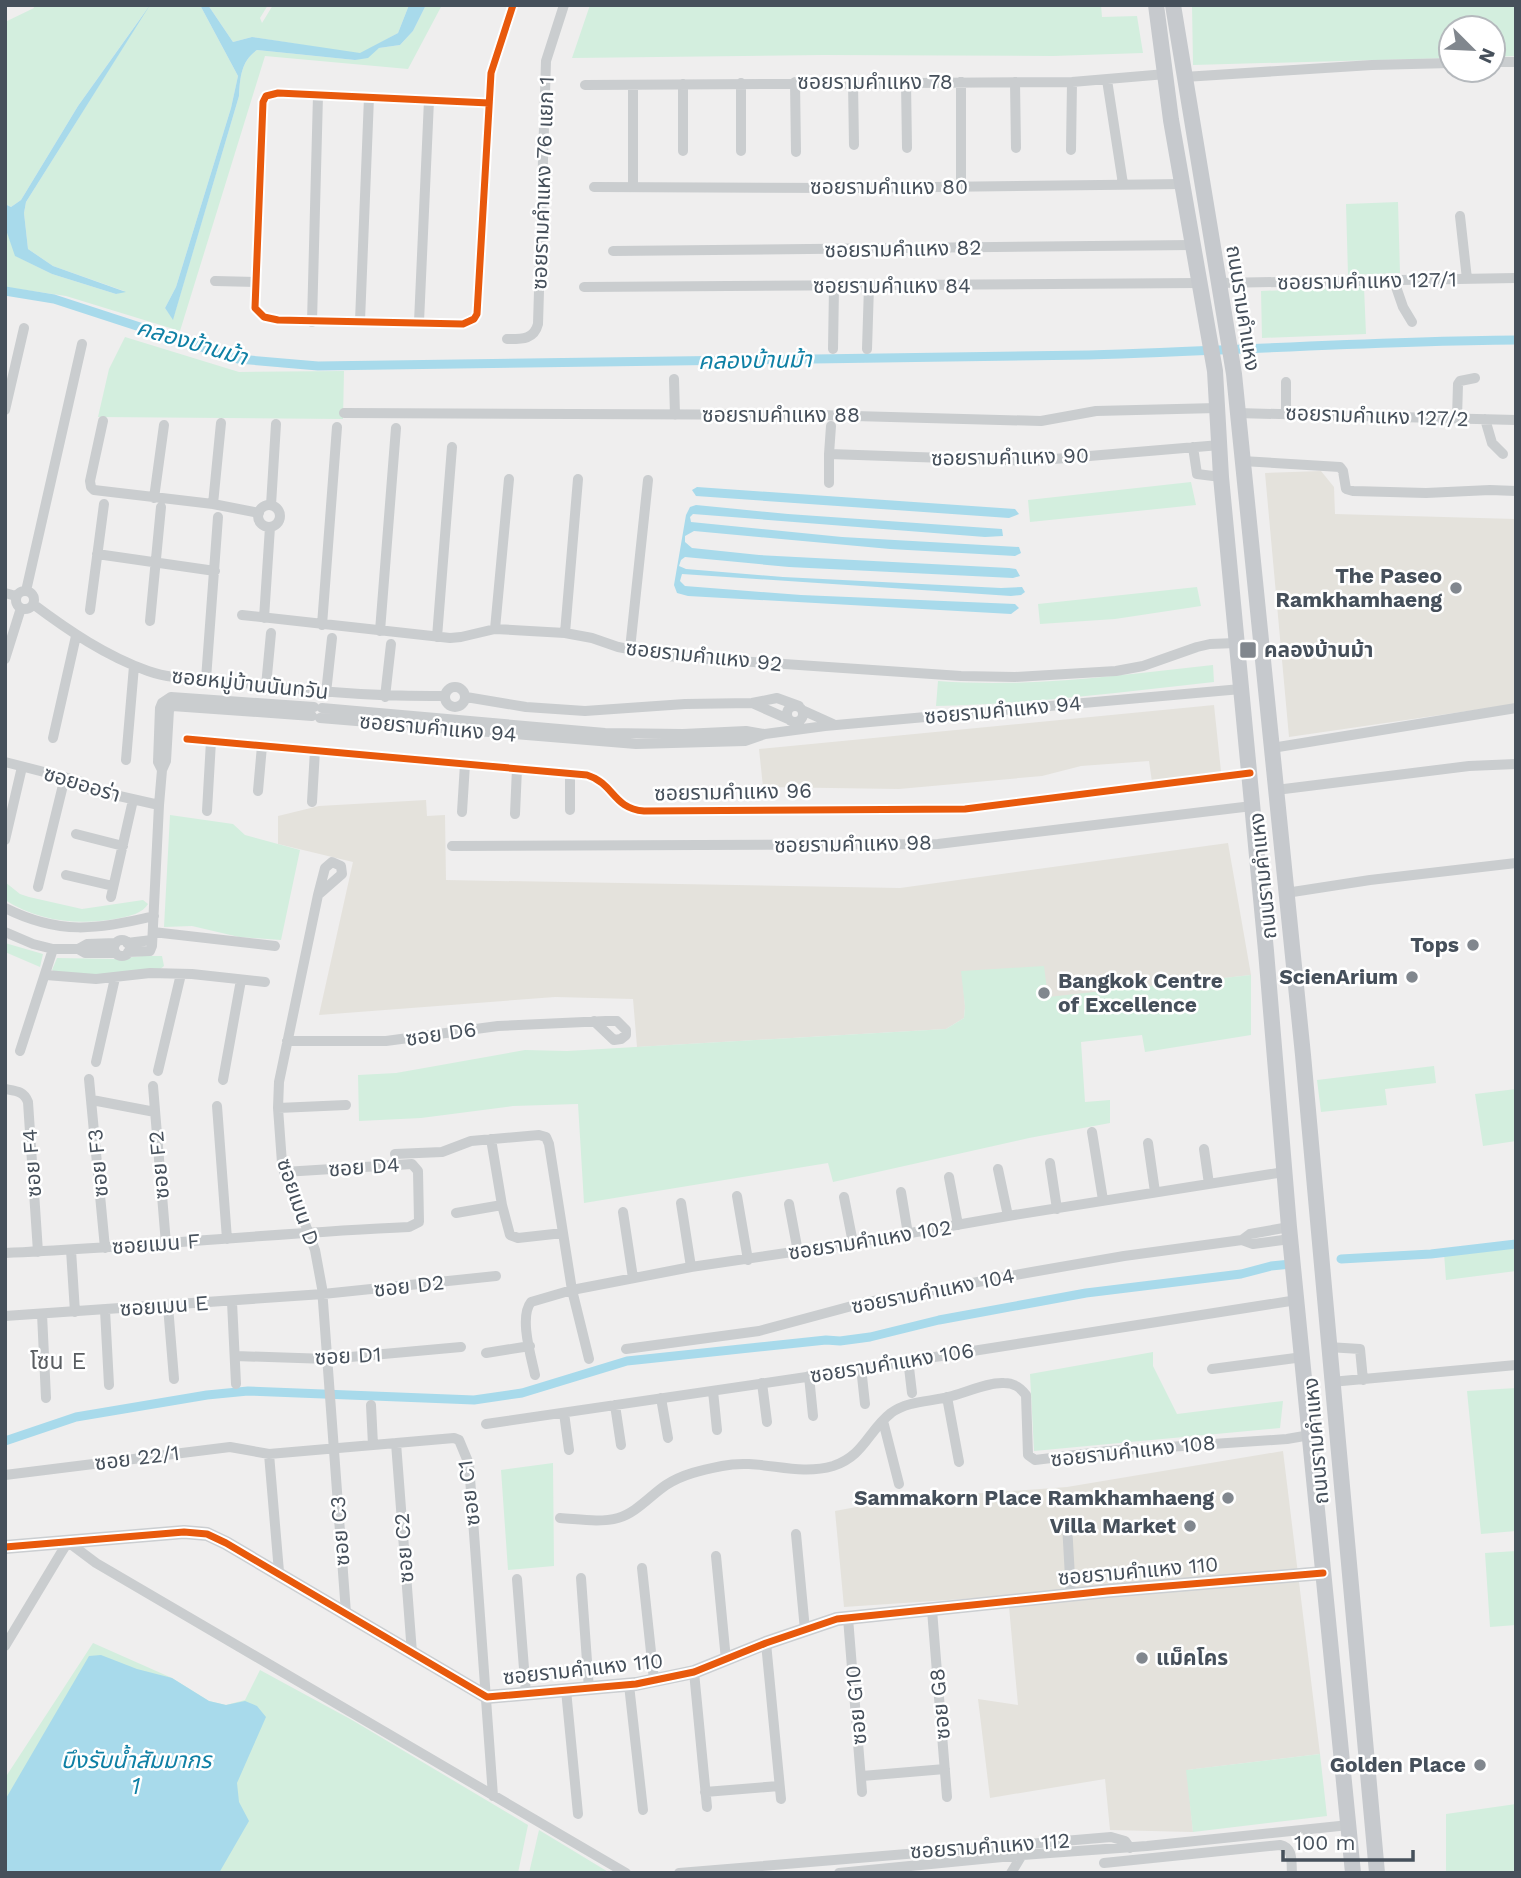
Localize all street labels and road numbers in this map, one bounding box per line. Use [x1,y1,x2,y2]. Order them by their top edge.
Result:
street label: ซอยรามคำแหง 78 [797,69,953,94]
street label: ซอยรามคำแหง 76 แยก 1 [526,76,559,290]
street label: ซอยรามคำแหง 80 [810,174,968,199]
street label: ซอยรามคำแหง 82 [824,235,982,262]
street label: ถนนรามคำแหง [1221,243,1266,373]
street label: ซอยรามคำแหง 127/1 [1277,266,1457,295]
street label: ซอยรามคำแหง 84 [813,273,971,298]
street label: ซอยรามคำแหง 127/2 [1285,400,1469,431]
street label: ซอยรามคำแหง 88 [702,402,860,427]
street label: ซอยรามคำแหง 90 [931,443,1089,470]
street label: ซอยรามคําแหง 92 [625,635,784,676]
street label: ซอยหมู่บ้านนันทวัน [170,663,330,705]
street label: ซอยรามคําแหง 94 [923,690,1083,729]
street label: ซอยรามคําแหง 94 [358,708,518,747]
street label: ซอยออร่า [41,760,124,807]
street label: ซอยรามคําแหง 96 [654,778,812,805]
street label: ถนนรามคำแหง [1243,812,1282,941]
street label: ซอยรามคําแหง 98 [774,830,932,857]
street label: ซอย D6 [404,1016,478,1051]
street label: ซอย F4 [17,1128,46,1198]
street label: ซอย F3 [82,1128,113,1198]
street label: ซอย F2 [143,1130,174,1200]
street label: ซอย D4 [328,1152,400,1181]
street label: ซอยเมน D [272,1155,325,1249]
street label: ซอยรามคําแหง 102 [786,1214,953,1265]
street label: ซอยเมน F [111,1228,201,1259]
street label: ซอยรามคําแหง 104 [849,1262,1017,1319]
street label: ซอย D2 [372,1269,445,1302]
street label: ซอยเมน E [119,1290,209,1321]
street label: ซอยรามคําแหง 106 [808,1337,976,1388]
street label: ซอย D1 [314,1341,382,1370]
street label: ถนนรามคำแหง [1298,1377,1333,1505]
street label: ซอยรามคำแหง 108 [1049,1429,1217,1472]
street label: ซอย 22/1 [93,1440,181,1475]
street label: ซอย C1 [452,1459,485,1527]
street label: ซอย C3 [325,1495,354,1567]
street label: ซอย C2 [389,1512,418,1584]
street label: ซอยรามคำแหง 110 [1057,1551,1219,1590]
street label: ซอยรามคำแหง 110 [502,1648,664,1689]
street label: ซอย G10 [840,1664,871,1746]
street label: ซอย G8 [924,1667,955,1741]
street label: ซอยรามคำแหง 112 [909,1827,1071,1864]

